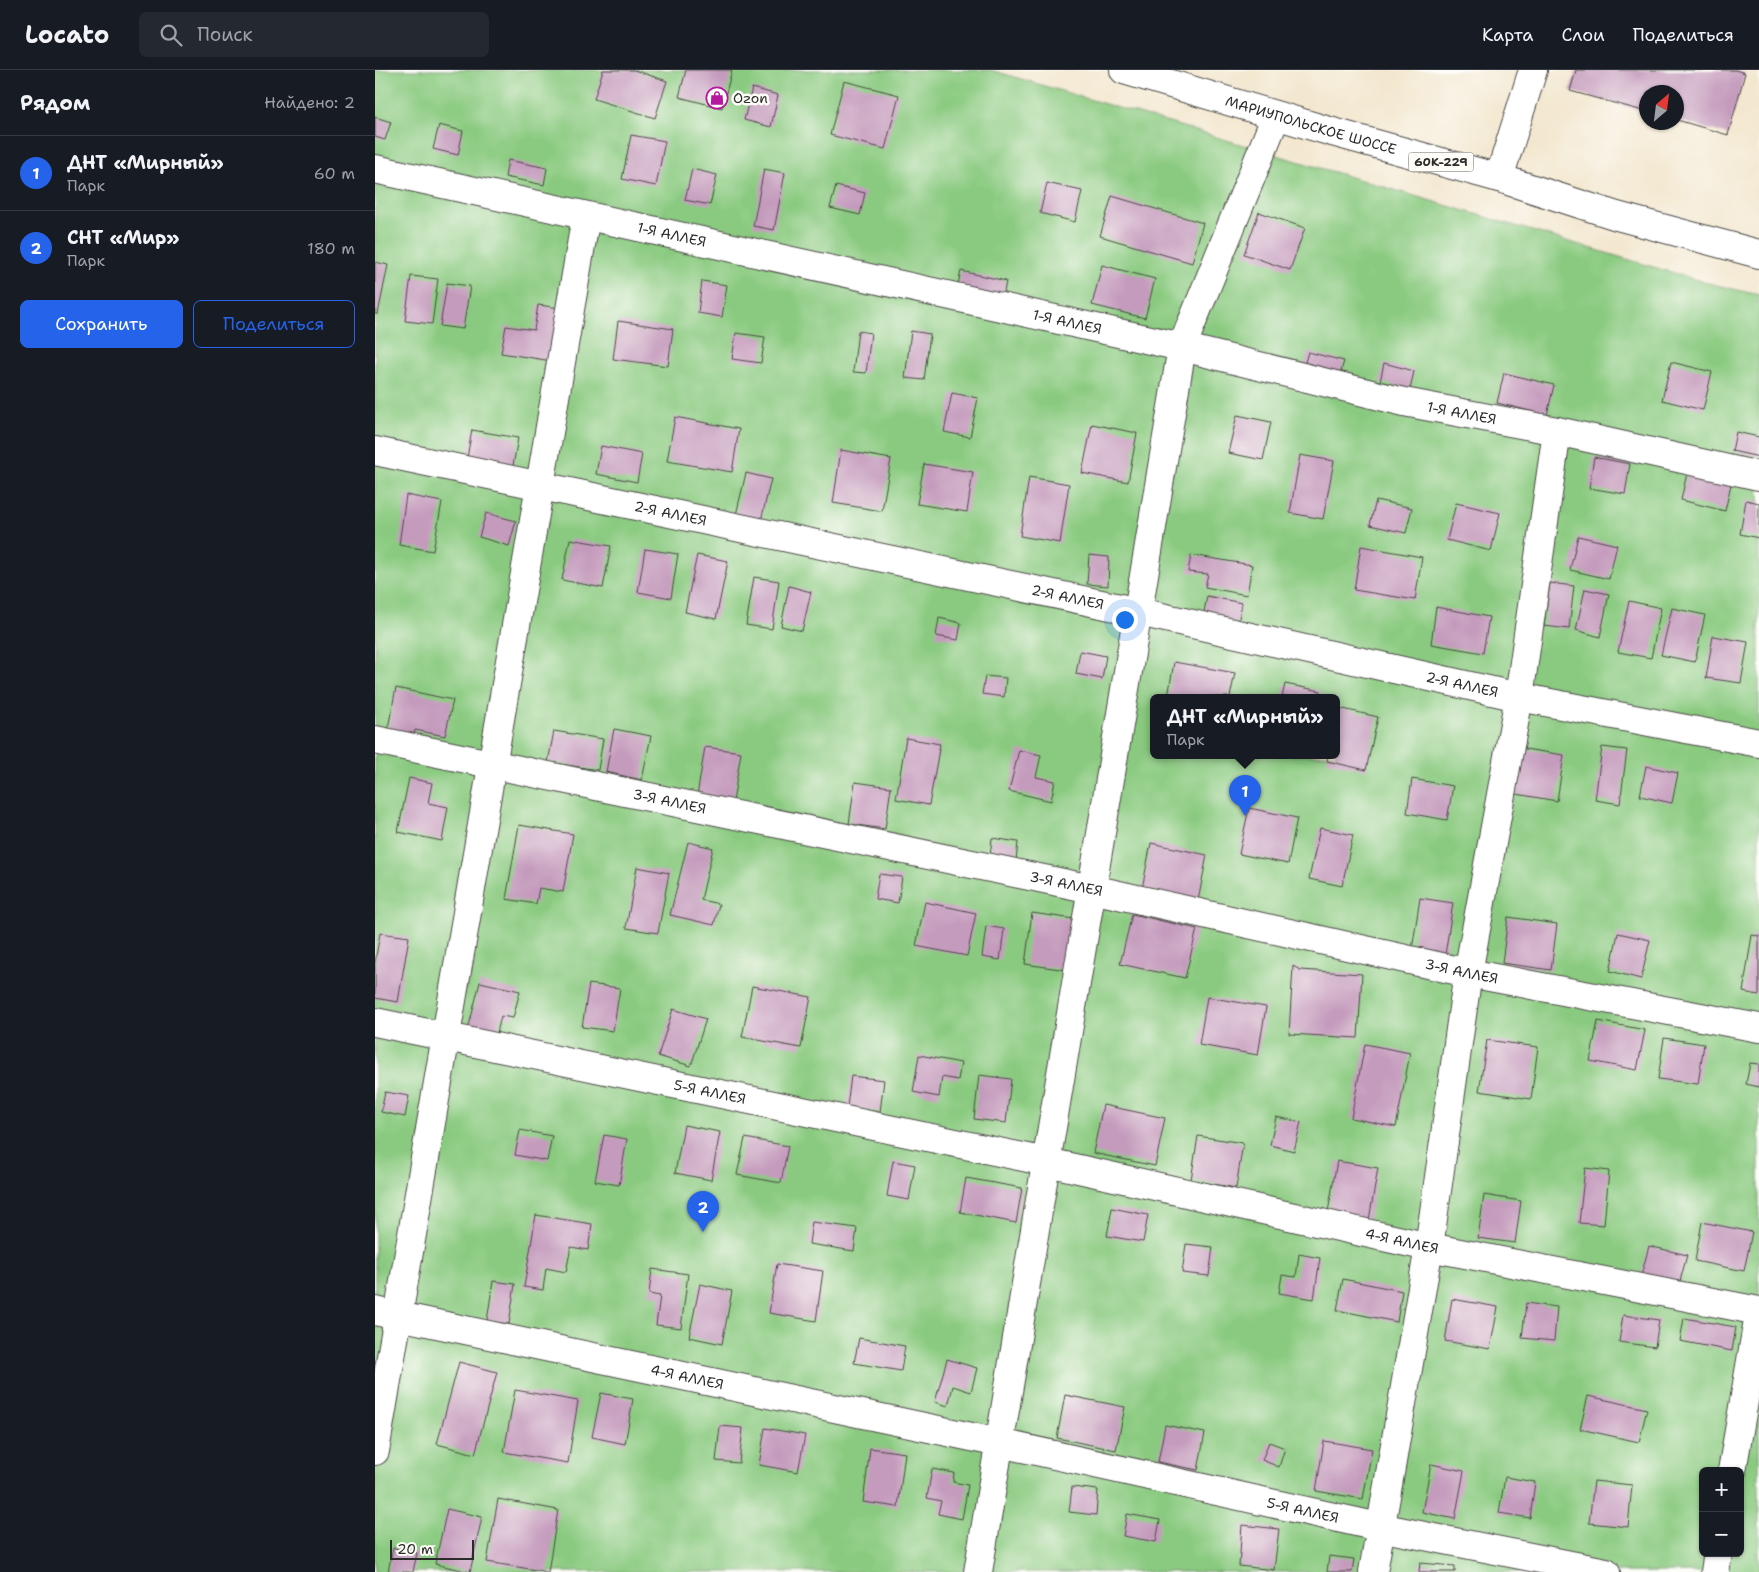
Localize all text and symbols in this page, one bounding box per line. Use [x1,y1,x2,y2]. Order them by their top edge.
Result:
search box [139,12,489,57]
text: Locato [25,19,109,51]
icon: search [157,21,185,49]
text: Поиск [197,22,253,47]
text: Карта [1482,23,1533,47]
text: Слои [1561,23,1605,47]
text: Поделиться [1633,23,1734,47]
north arrow [1639,85,1684,130]
shop icon: Ozon [705,86,729,110]
text: Рядом [20,89,90,117]
place label: Ozon [733,89,768,107]
text: Найдено: 2 [264,92,355,113]
street label: МАРИУПОЛЬСКОЕ ШОССЕ [1223,92,1399,158]
text: ДНТ «Мирный» [67,150,224,175]
road number: 60К-229 [1409,152,1473,171]
text: 1 [32,163,40,184]
text: 60 m [314,163,355,184]
text: Парк [67,175,105,196]
street label: 1-Я АЛЛЕЯ [636,218,708,251]
text: СНТ «Мир» [67,225,179,250]
text: 2 [30,238,42,259]
text: 180 m [307,238,355,259]
text: Парк [67,250,105,271]
button: Сохранить [20,300,183,348]
button: Поделиться [193,300,355,348]
street label: 1-Я АЛЛЕЯ [1031,305,1103,338]
street label: 1-Я АЛЛЕЯ [1426,398,1498,428]
street label: 2-Я АЛЛЕЯ [633,497,708,530]
street label: 2-Я АЛЛЕЯ [1030,581,1106,613]
your location [1112,607,1138,633]
street label: 2-Я АЛЛЕЯ [1424,668,1500,701]
popup [1150,694,1340,759]
text: ДНТ «Мирный» [1167,704,1323,729]
text: Парк [1167,729,1205,750]
pin: 1 [1229,775,1261,816]
street label: 3-Я АЛЛЕЯ [632,785,708,818]
street label: 3-Я АЛЛЕЯ [1028,867,1104,900]
street label: 3-Я АЛЛЕЯ [1423,955,1500,988]
street label: 5-Я АЛЛЕЯ [672,1075,747,1108]
pin: 2 [687,1191,719,1232]
street label: 4-Я АЛЛЕЯ [1364,1224,1440,1258]
street label: 4-Я АЛЛЕЯ [649,1360,725,1393]
map controls [1699,1467,1744,1557]
button: + [1699,1467,1744,1512]
street label: 5-Я АЛЛЕЯ [1265,1493,1341,1527]
button: − [1699,1512,1744,1557]
scale bar [390,1537,474,1560]
text: 20 m [397,1540,433,1558]

